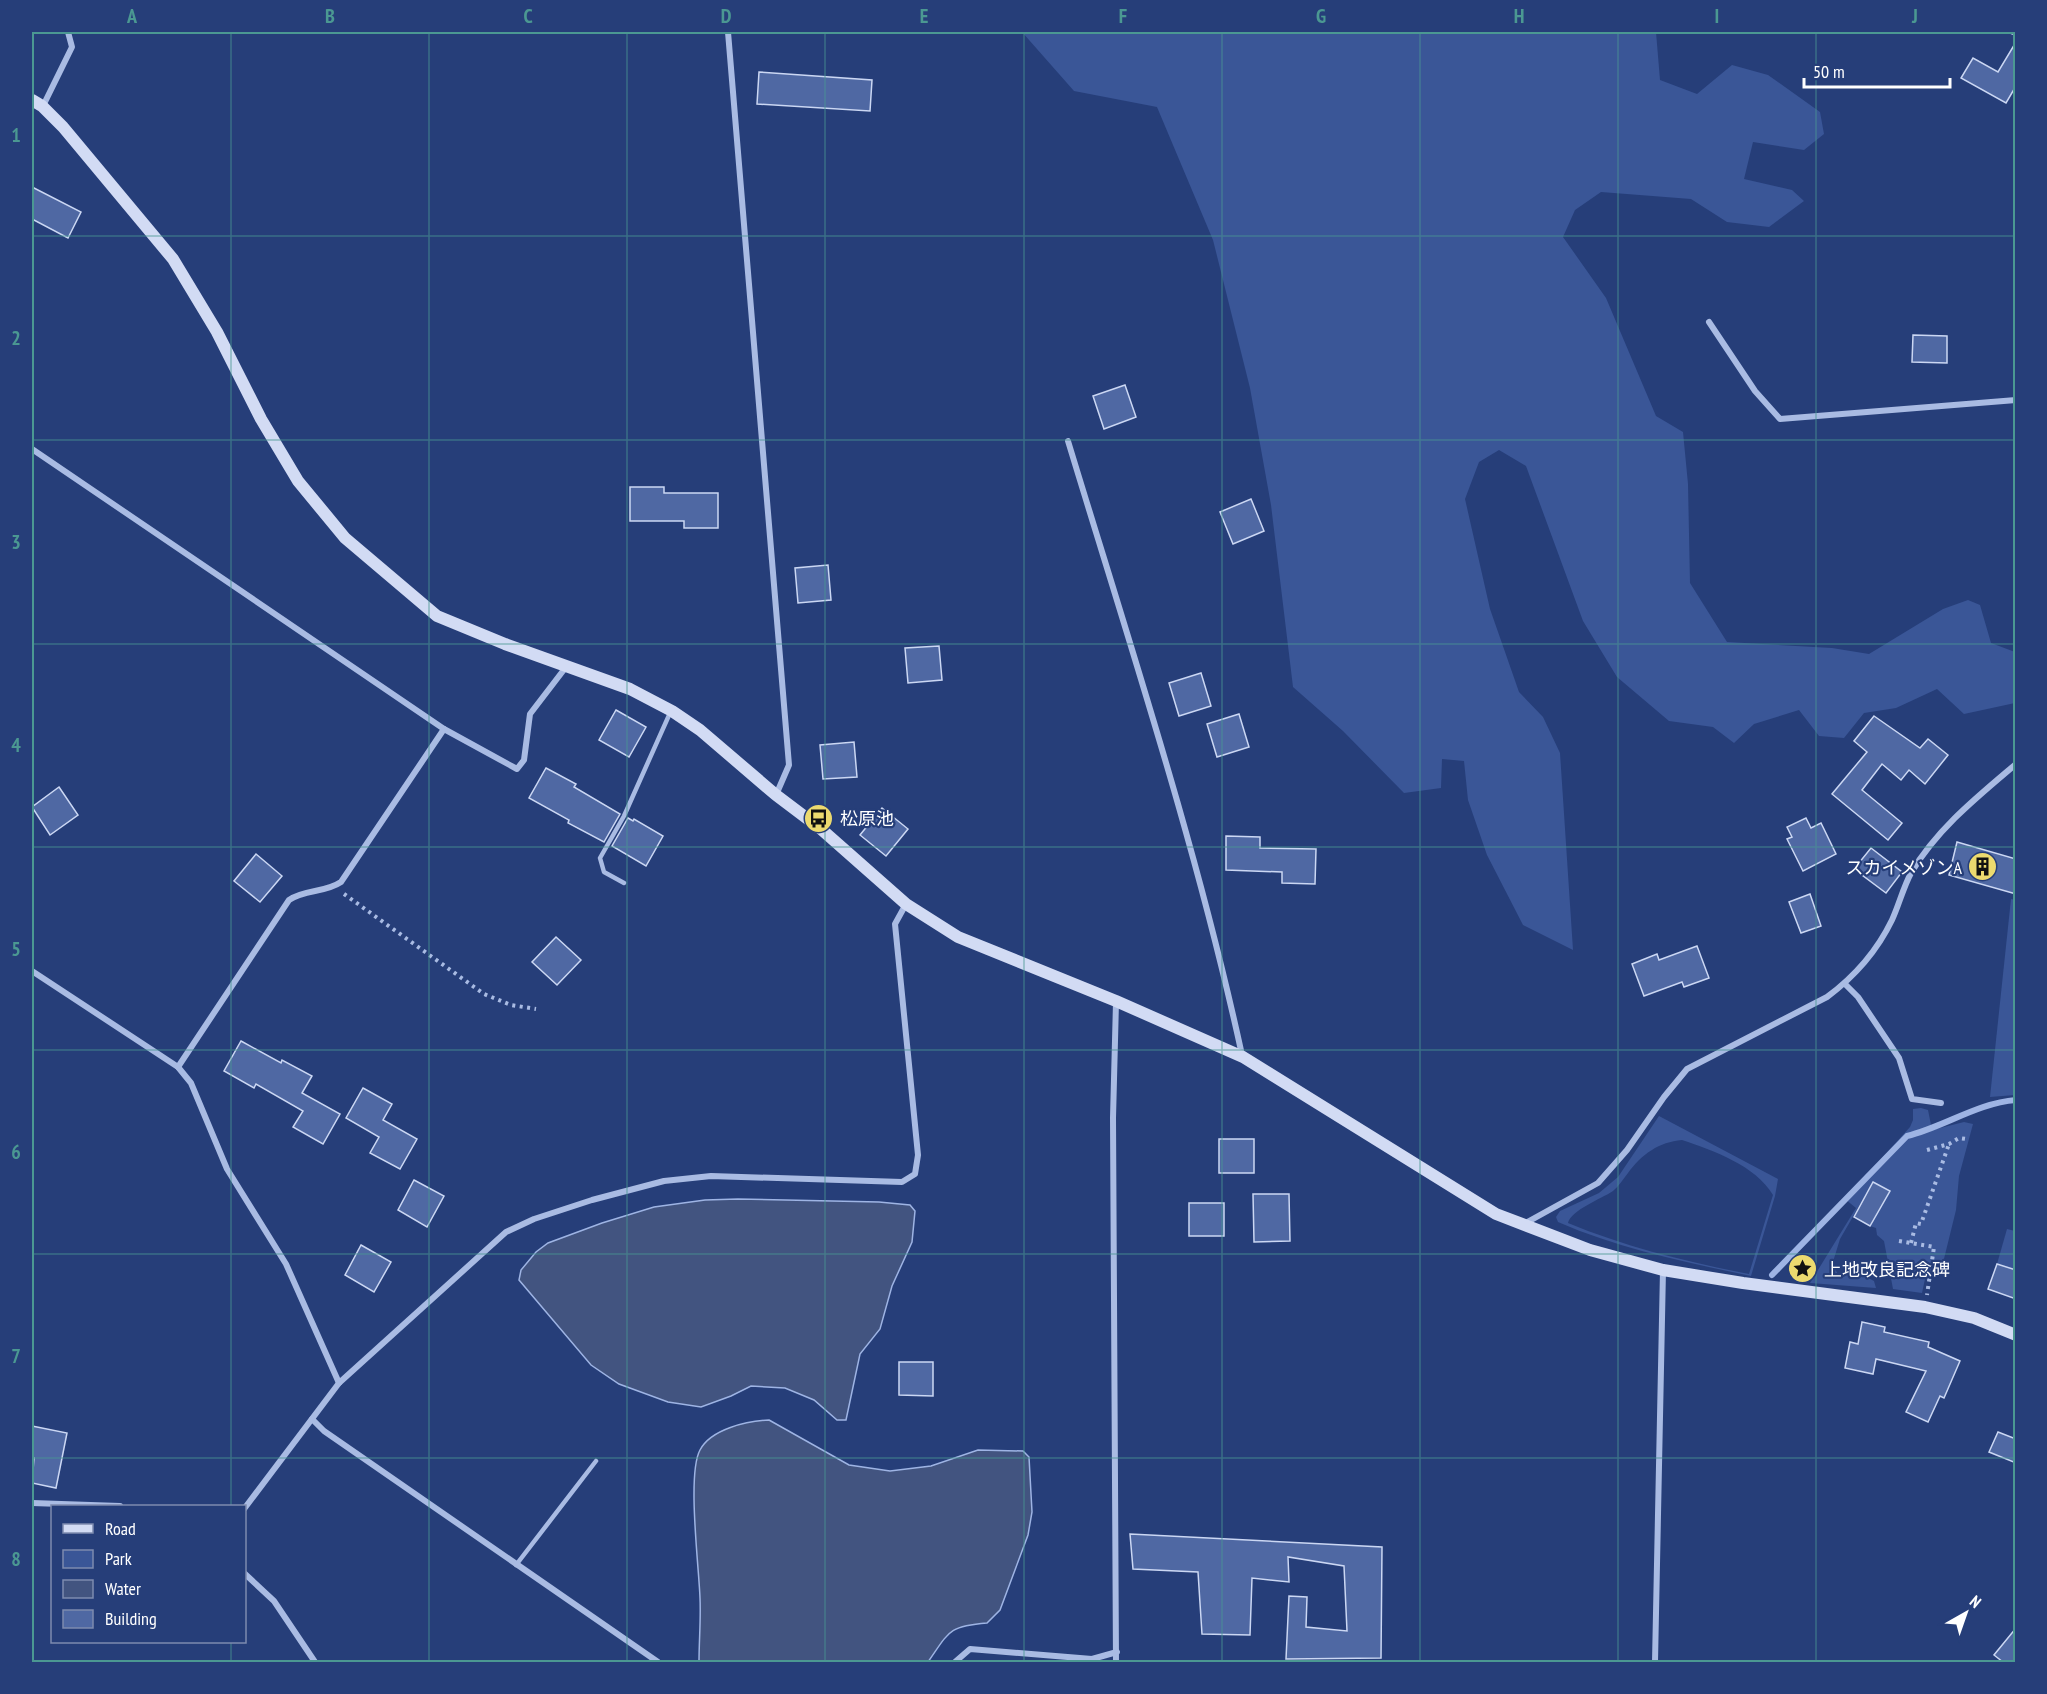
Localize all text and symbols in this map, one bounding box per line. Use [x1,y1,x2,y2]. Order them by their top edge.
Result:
text: A [126,3,138,29]
text: B [325,3,335,29]
text: C [523,3,533,29]
text: D [721,3,732,29]
text: E [920,3,928,29]
text: F [1119,3,1127,29]
text: G [1316,3,1326,29]
text: H [1514,3,1524,29]
text: I [1715,3,1719,29]
text: J [1911,3,1918,29]
scale bar [1804,51,1950,89]
text: 50 m [1813,60,1845,83]
text: 1 [11,122,21,148]
text: 2 [11,325,21,351]
text: 3 [11,529,21,555]
text: 4 [11,732,21,758]
bus stop icon: 松原池 [803,802,835,834]
place label: 松原池 [840,807,894,830]
building icon: スカイメゾンA [1967,851,1999,883]
place label: スカイメゾンA [1845,856,1962,879]
text: 5 [11,936,21,962]
text: 6 [11,1139,21,1165]
place icon: 上地改良記念碑 [1787,1253,1819,1285]
place label: 上地改良記念碑 [1824,1258,1950,1281]
text: 7 [11,1343,21,1369]
legend [51,1505,246,1643]
text: Road [105,1517,136,1540]
text: 8 [11,1546,21,1572]
text: Park [105,1547,132,1570]
text: Water [105,1577,141,1600]
north arrow [1936,1583,1996,1643]
text: N [1966,1591,1985,1612]
text: Building [105,1607,157,1630]

